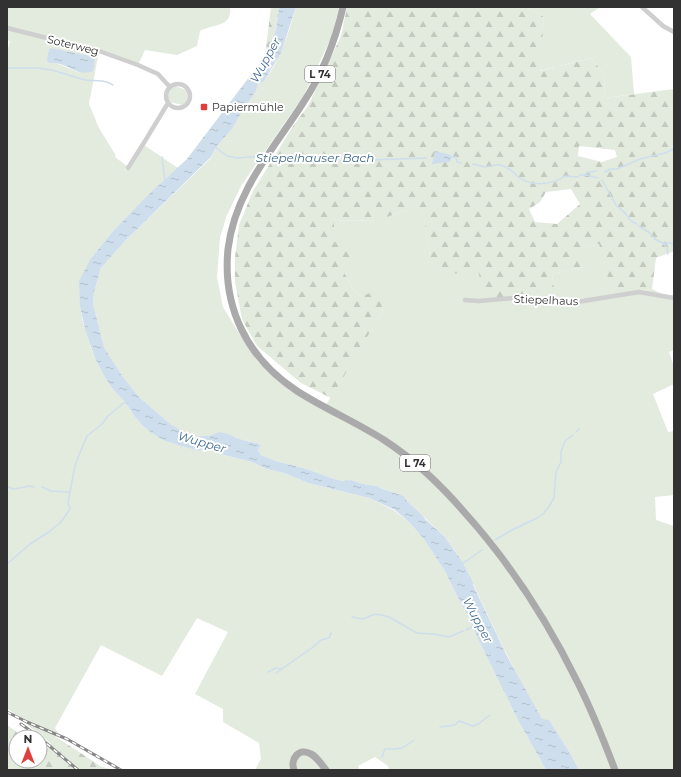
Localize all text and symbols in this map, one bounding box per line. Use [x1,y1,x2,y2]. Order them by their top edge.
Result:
street label: Soterweg [46,32,100,58]
water label: Wupper [247,35,284,85]
road number: L 74 [305,66,335,82]
place label: Papiermühle [212,100,284,114]
marker: Papiermühle [199,102,209,112]
water label: Stiepelhauser Bach [256,150,374,165]
street label: Stiepelhaus [513,292,579,308]
water label: Wupper [176,428,228,456]
road number: L 74 [400,455,430,471]
water label: Wupper [460,595,496,645]
north arrow [8,729,48,769]
text: N [24,732,32,746]

